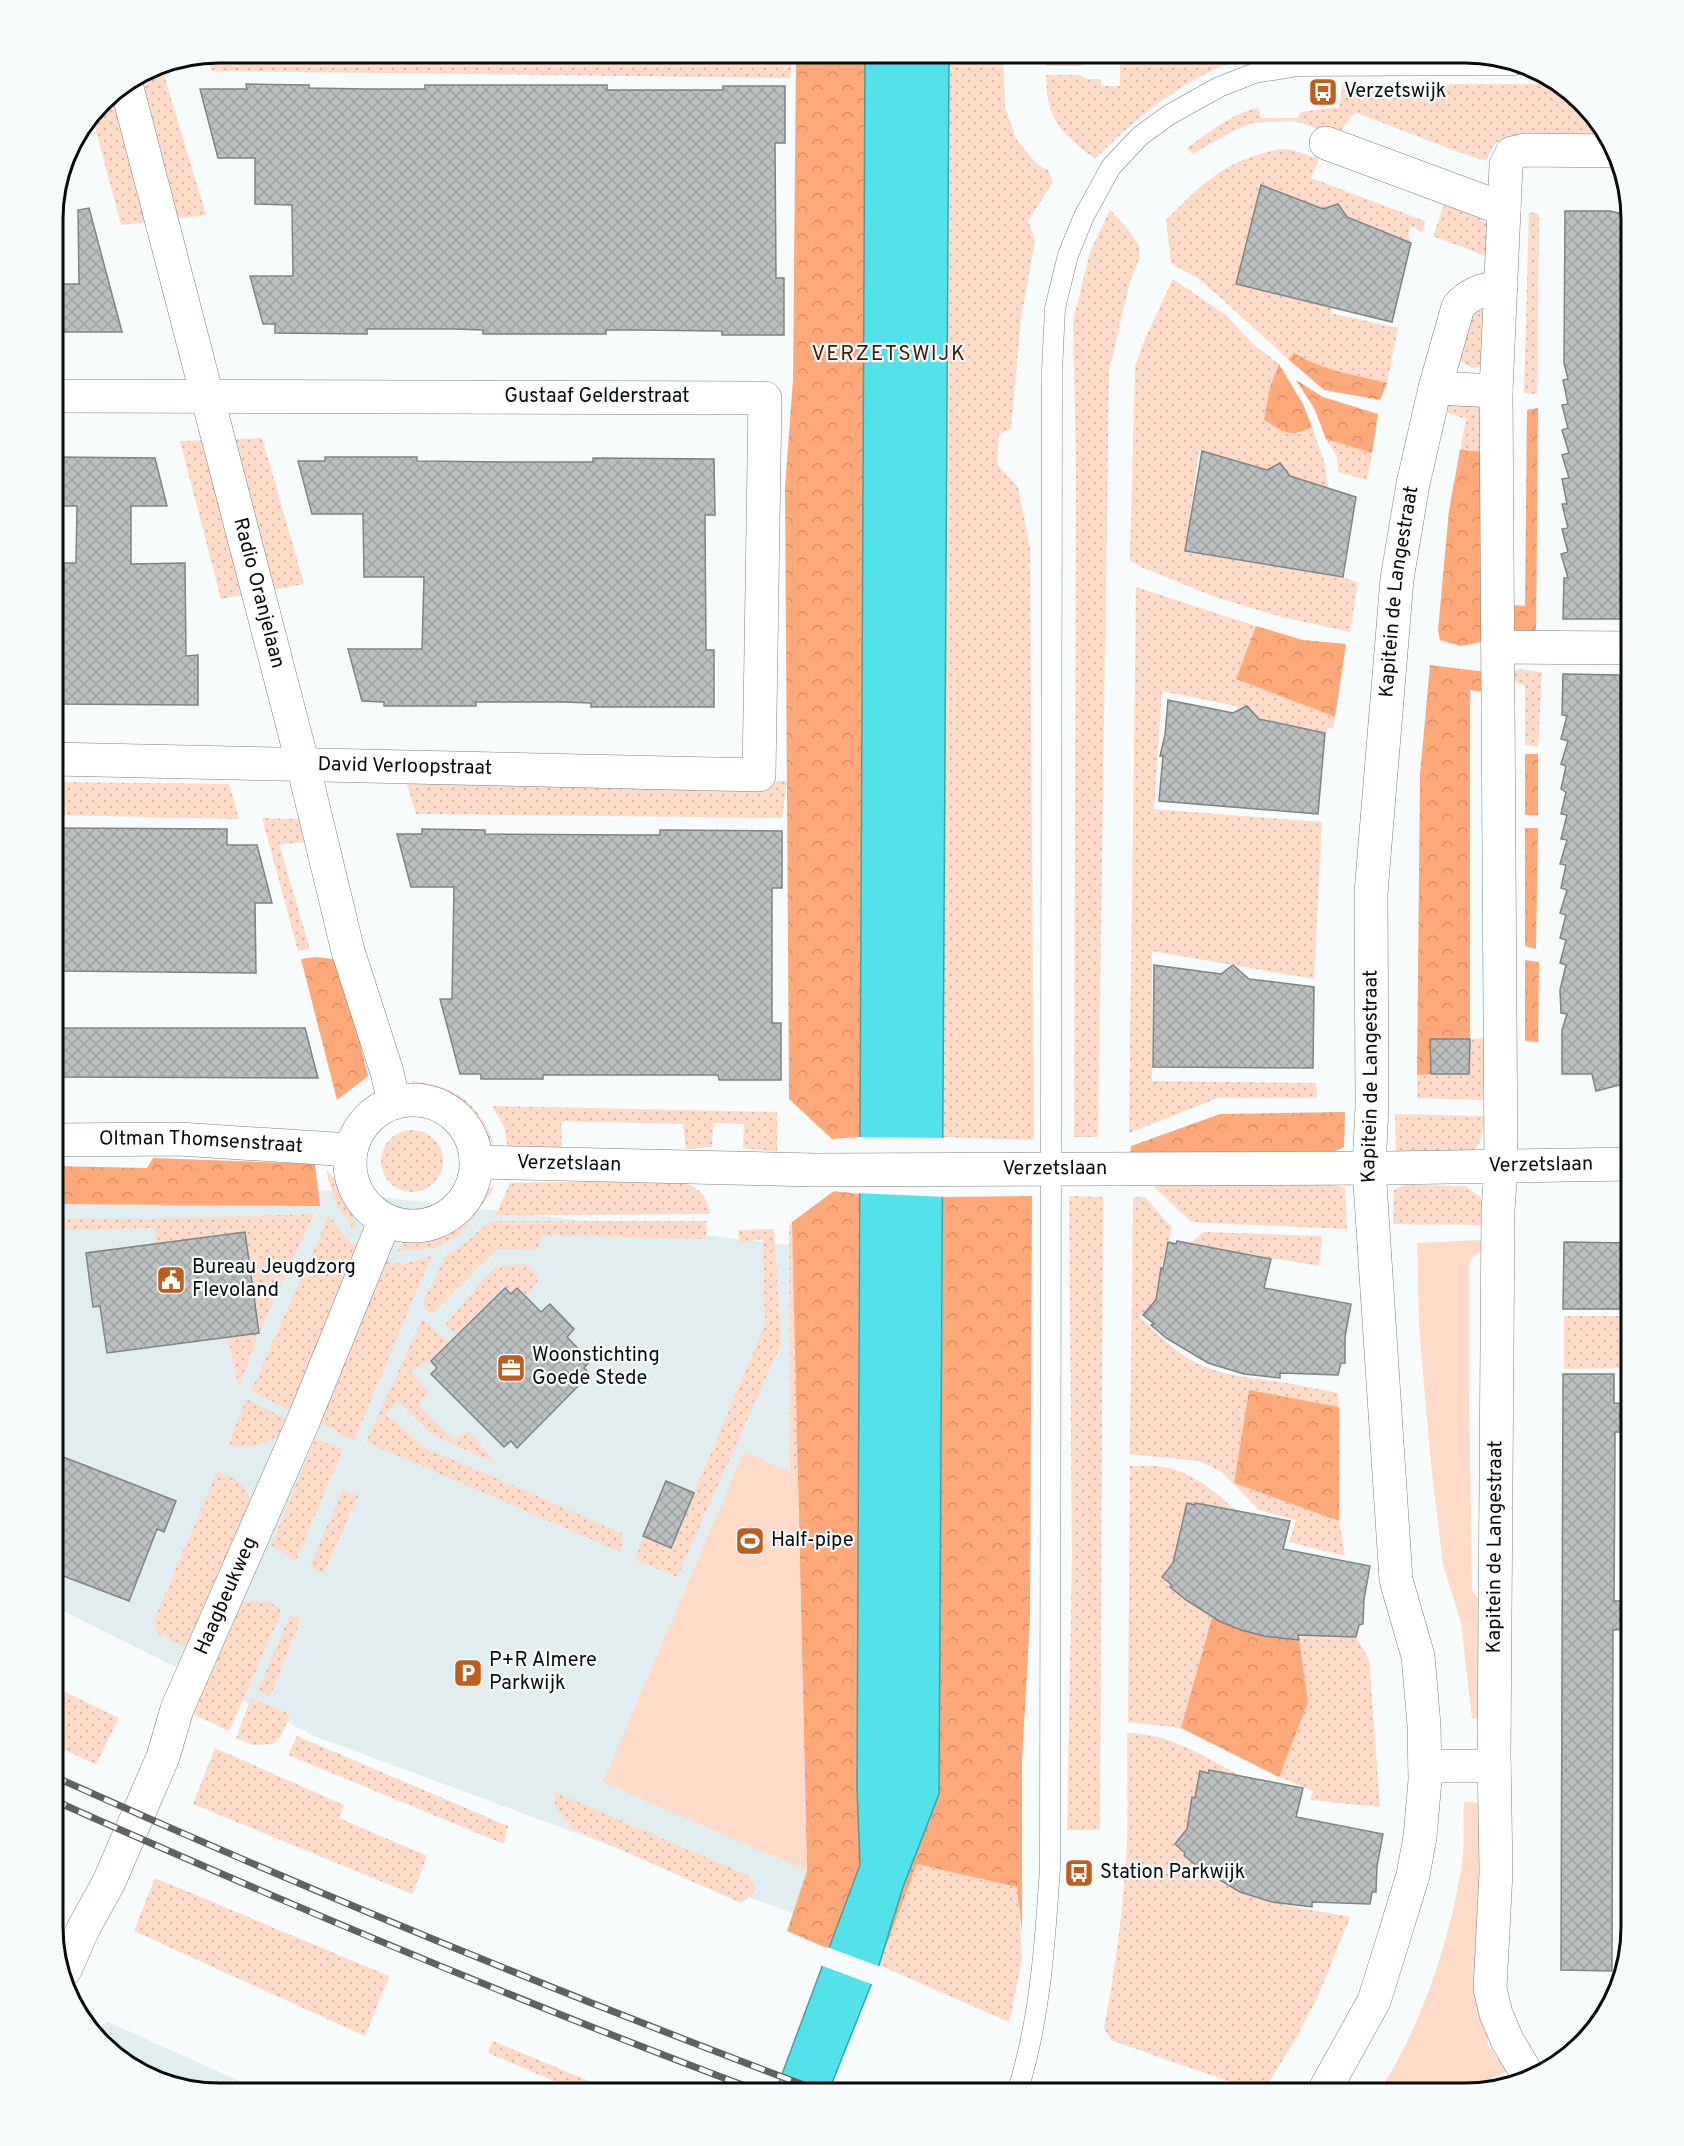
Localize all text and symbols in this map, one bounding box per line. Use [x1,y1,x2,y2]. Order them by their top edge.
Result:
bus stop icon: Verzetswijk [1307,76,1339,108]
place label: Verzetswijk [1344,79,1446,105]
district label: VERZETSWIJK [812,341,966,368]
street label: Gustaaf Gelderstraat [504,384,690,410]
street label: Kapitein de Langestraat [1374,484,1425,699]
street label: Radio Oranjelaan [226,515,290,671]
street label: David Verloopstraat [317,752,493,782]
street label: Kapitein de Langestraat [1356,970,1385,1184]
street label: Oltman Thomsenstraat [99,1126,304,1160]
street label: Verzetslaan [516,1150,622,1178]
street label: Verzetslaan [1488,1152,1594,1179]
street label: Verzetslaan [1002,1156,1107,1182]
place label: Bureau Jeugdzorg Flevoland [192,1255,356,1304]
public building icon: Bureau Jeugdzorg Flevoland [155,1264,187,1296]
place label: Woonstichting Goede Stede [532,1343,660,1392]
office icon: Woonstichting Goede Stede [495,1352,527,1384]
street label: Kapitein de Langestraat [1482,1440,1509,1654]
sports icon: Half-pipe [734,1525,766,1557]
place label: Half-pipe [771,1528,853,1554]
street label: Haagbeukweg [189,1533,264,1659]
place label: P+R Almere Parkwijk [489,1648,597,1697]
parking icon: P+R Almere Parkwijk [452,1657,484,1689]
bus stop icon: Station Parkwijk [1063,1857,1095,1889]
place label: Station Parkwijk [1100,1860,1245,1886]

